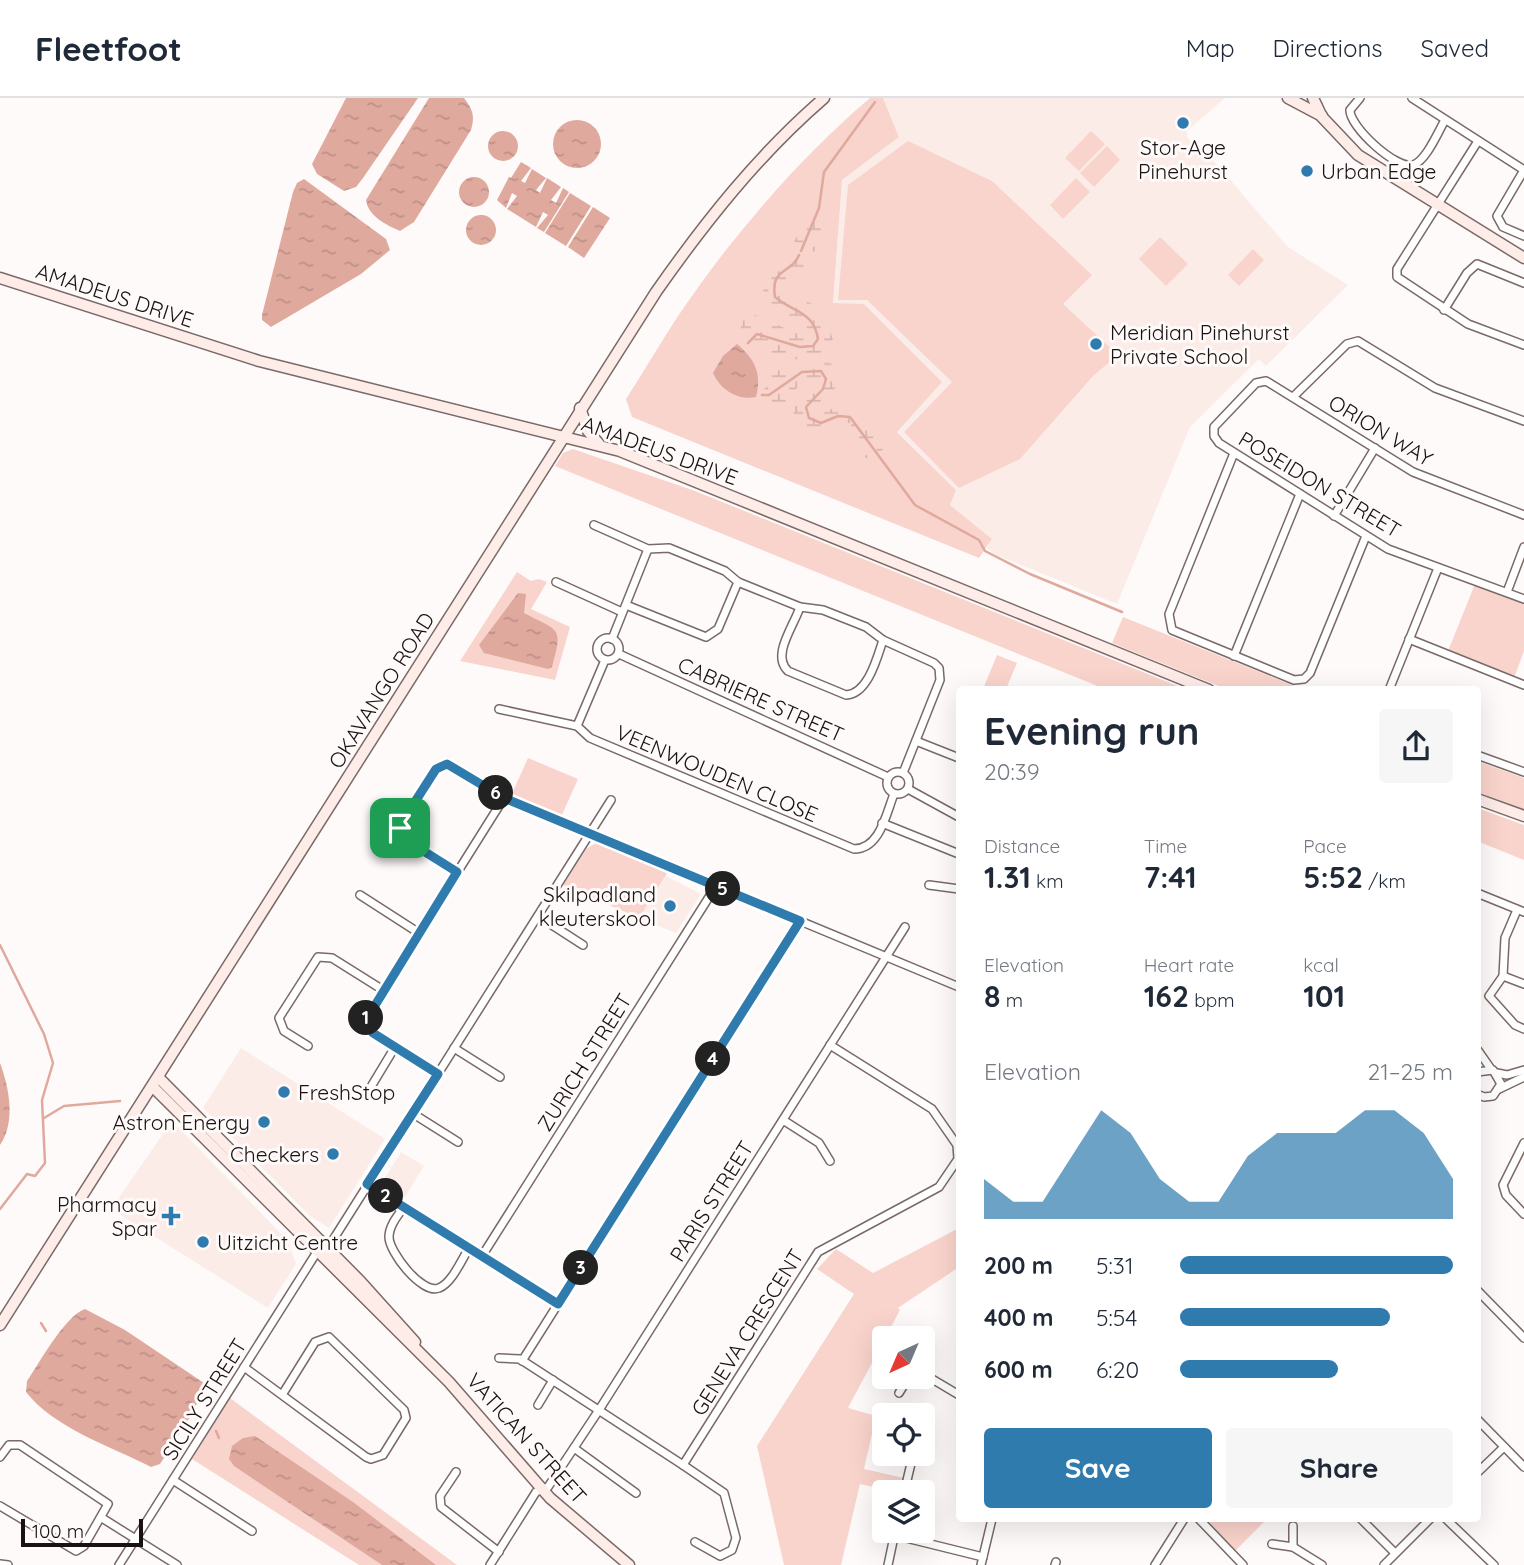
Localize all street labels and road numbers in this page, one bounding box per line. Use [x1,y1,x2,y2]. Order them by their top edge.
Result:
street label: AMADEUS DRIVE [33,257,197,333]
street label: ORION WAY [1324,389,1438,471]
street label: AMADEUS DRIVE [578,410,742,490]
street label: POSEIDON STREET [1234,425,1406,543]
street label: OKAVANGO ROAD [323,607,439,773]
street label: CABRIERE STREET [674,651,848,747]
street label: VEENWOUDEN CLOSE [612,719,822,827]
street label: ZURICH STREET [531,988,637,1136]
street label: PARIS STREET [664,1136,758,1266]
street label: GENEVA CRESCENT [685,1244,809,1420]
street label: SICILY STREET [156,1333,252,1465]
street label: VATICAN STREET [461,1367,593,1509]

